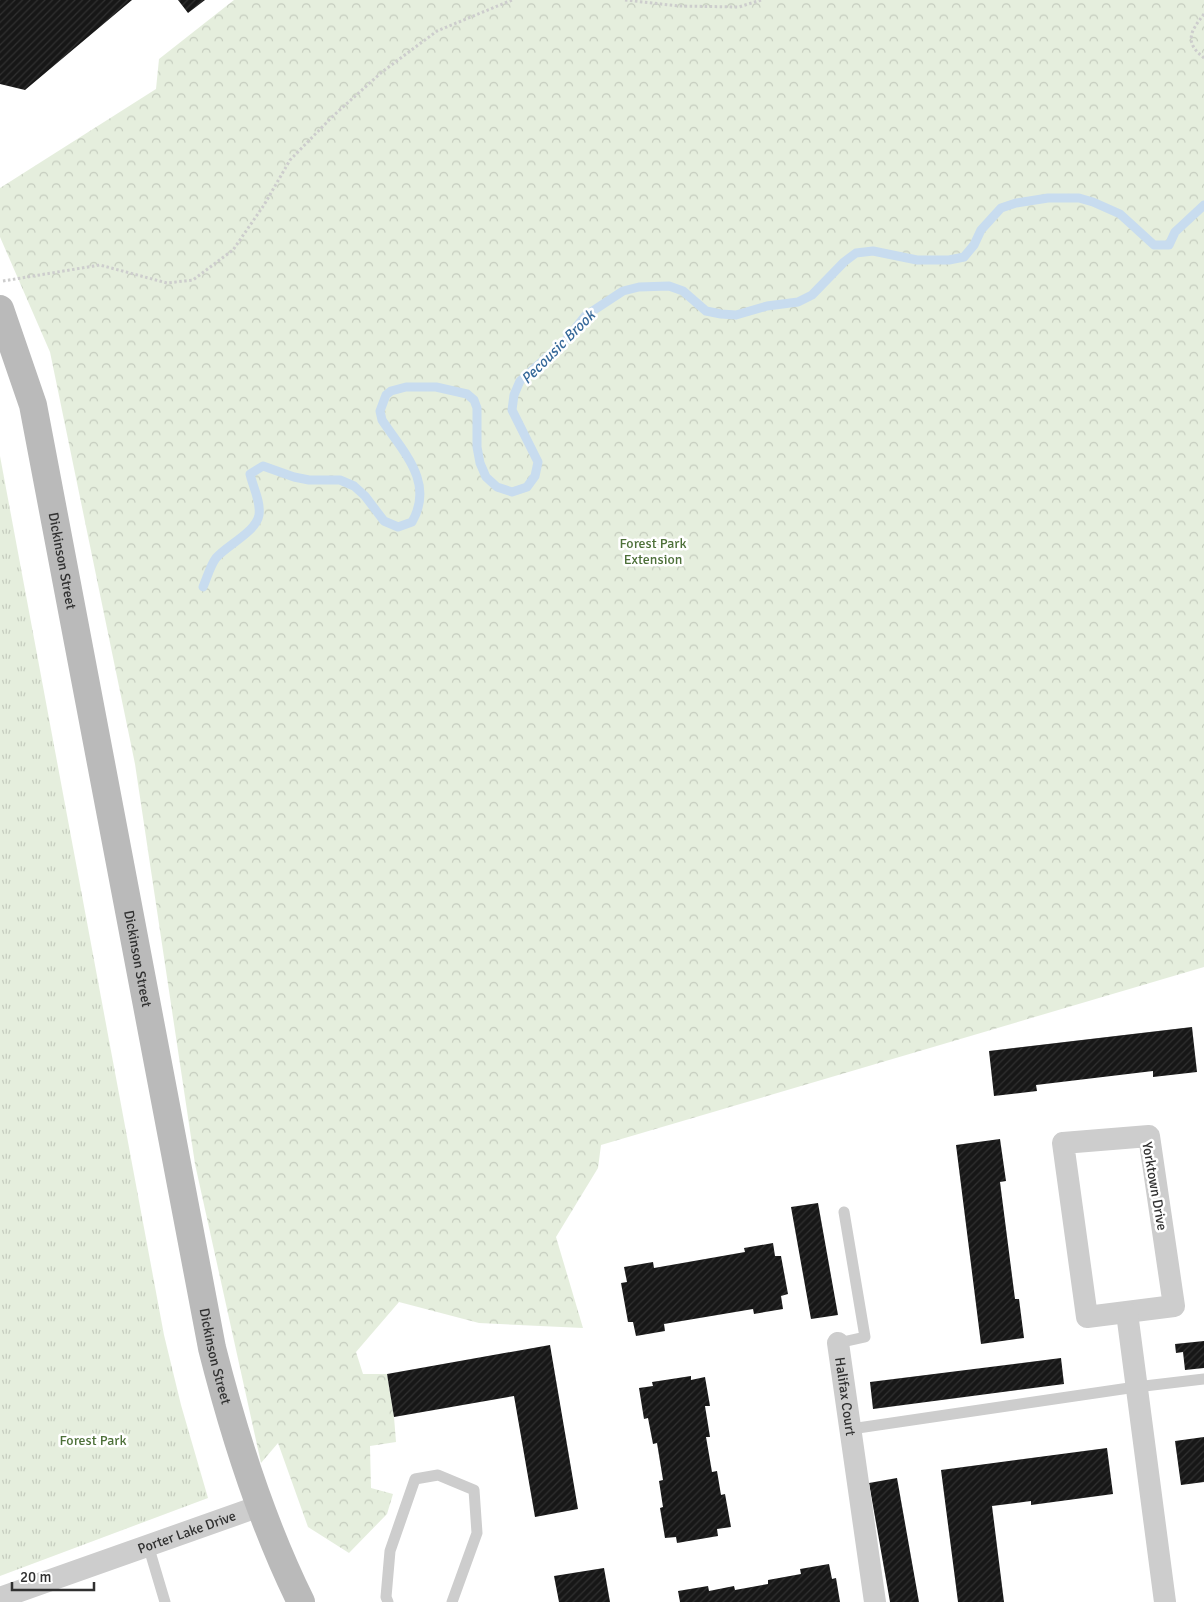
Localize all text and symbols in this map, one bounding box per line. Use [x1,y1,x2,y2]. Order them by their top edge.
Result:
water label: Pecousic Brook [517,305,600,388]
street label: Dickinson Street [45,511,80,611]
park label: Forest Park Extension [619,535,687,568]
street label: Dickinson Street [120,909,155,1009]
street label: Yorktown Drive [1138,1140,1171,1232]
street label: Dickinson Street [196,1307,235,1406]
street label: Halifax Court [831,1356,859,1437]
park label: Forest Park [59,1432,127,1449]
street label: Porter Lake Drive [136,1507,238,1558]
scale bar [12,1560,95,1592]
text: 20 m [20,1568,51,1586]

